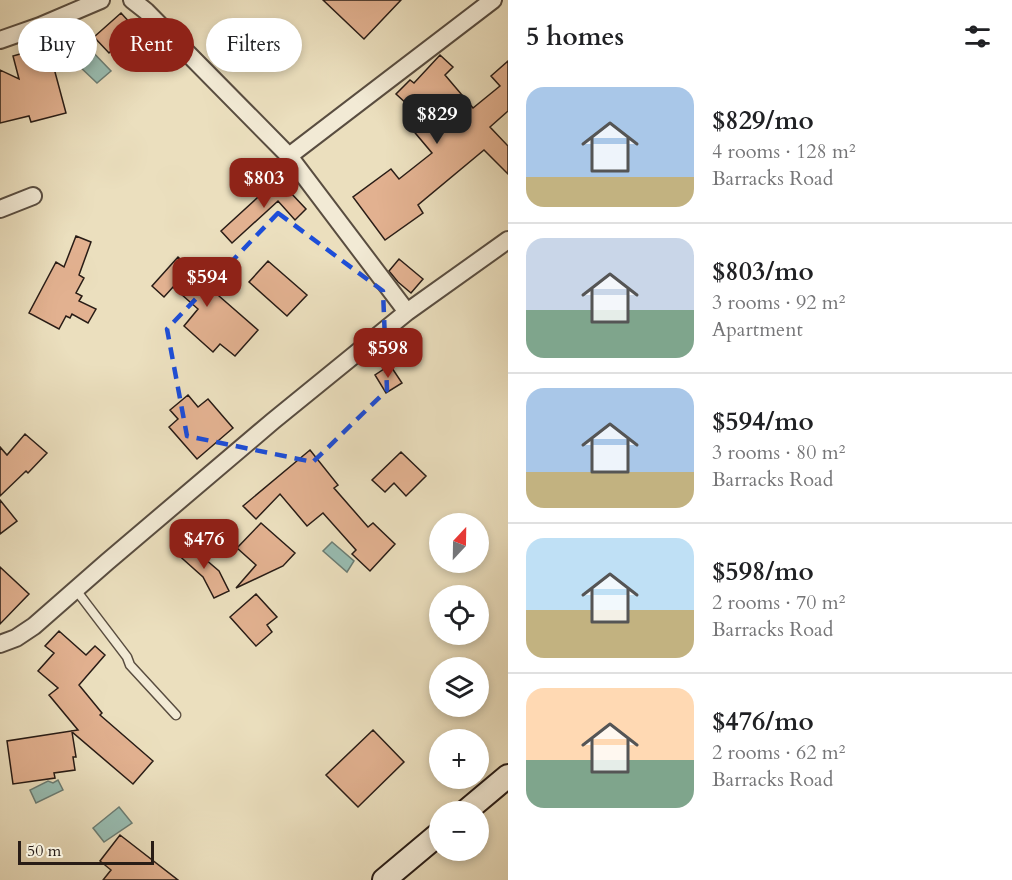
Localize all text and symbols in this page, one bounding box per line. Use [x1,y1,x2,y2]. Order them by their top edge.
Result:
chip: Buy [18,18,97,72]
chip: Rent [109,18,194,72]
chip: Filters [206,18,302,72]
text: 5 homes [526,19,624,54]
icon: filters [961,20,994,53]
pin: $829 [401,94,473,145]
text: $829 [417,100,457,127]
text: $829/mo [712,103,814,138]
icon: home [574,111,646,183]
text: 4 rooms · 128 m² [712,138,856,165]
pin: $803 [228,158,300,209]
text: $803 [244,164,284,191]
text: Barracks Road [712,165,833,192]
text: $803/mo [712,254,814,289]
pin: $594 [171,257,243,308]
icon: home [574,262,646,334]
text: $594 [187,263,227,290]
text: 3 rooms · 92 m² [712,289,845,316]
text: Apartment [712,316,803,343]
pin: $598 [352,328,424,379]
text: $598 [368,334,408,361]
text: $594/mo [712,404,814,439]
icon: home [574,412,646,484]
text: 3 rooms · 80 m² [712,439,845,466]
text: Barracks Road [712,466,833,493]
north arrow [429,513,489,573]
map controls [429,513,489,861]
pin: $476 [168,519,240,570]
text: $476 [184,525,224,552]
text: $598/mo [712,554,814,589]
icon: home [574,562,646,634]
button: locate [429,585,489,645]
text: 2 rooms · 70 m² [712,589,845,616]
text: Barracks Road [712,616,833,643]
button: layers [429,657,489,717]
text: $476/mo [712,704,814,739]
icon: home [574,712,646,784]
button: + [429,729,489,789]
text: 2 rooms · 62 m² [712,739,845,766]
text: Barracks Road [712,766,833,793]
button: − [429,801,489,861]
scale bar [18,838,154,866]
text: 50 m [27,840,61,862]

